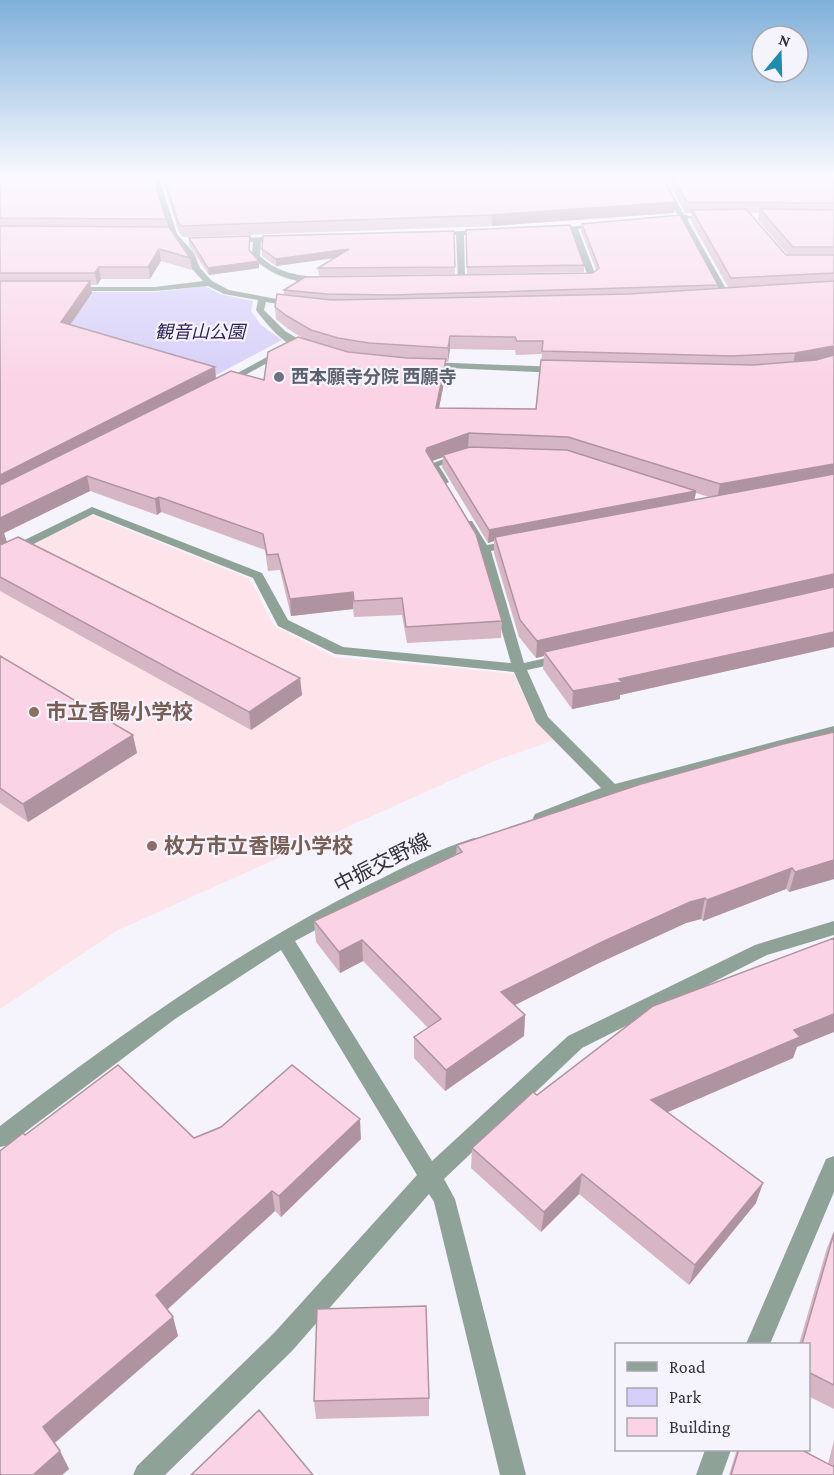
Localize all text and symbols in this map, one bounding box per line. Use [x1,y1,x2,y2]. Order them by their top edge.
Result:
north arrow [750,24,810,84]
text: N [777,30,793,50]
park label: 観音山公園 [155,322,248,342]
place label: 西本願寺分院 西願寺 [291,367,456,387]
marker: 西本願寺分院 西願寺 [272,370,286,384]
place label: 市立香陽小学校 [46,700,193,724]
marker: 市立香陽小学校 [27,705,41,719]
street label: 中振交野線 [330,828,434,898]
place label: 枚方市立香陽小学校 [164,834,353,858]
marker: 枚方市立香陽小学校 [145,839,159,853]
legend [615,1343,810,1451]
text: Road [669,1357,706,1377]
text: Park [669,1387,701,1407]
text: Building [669,1417,731,1437]

